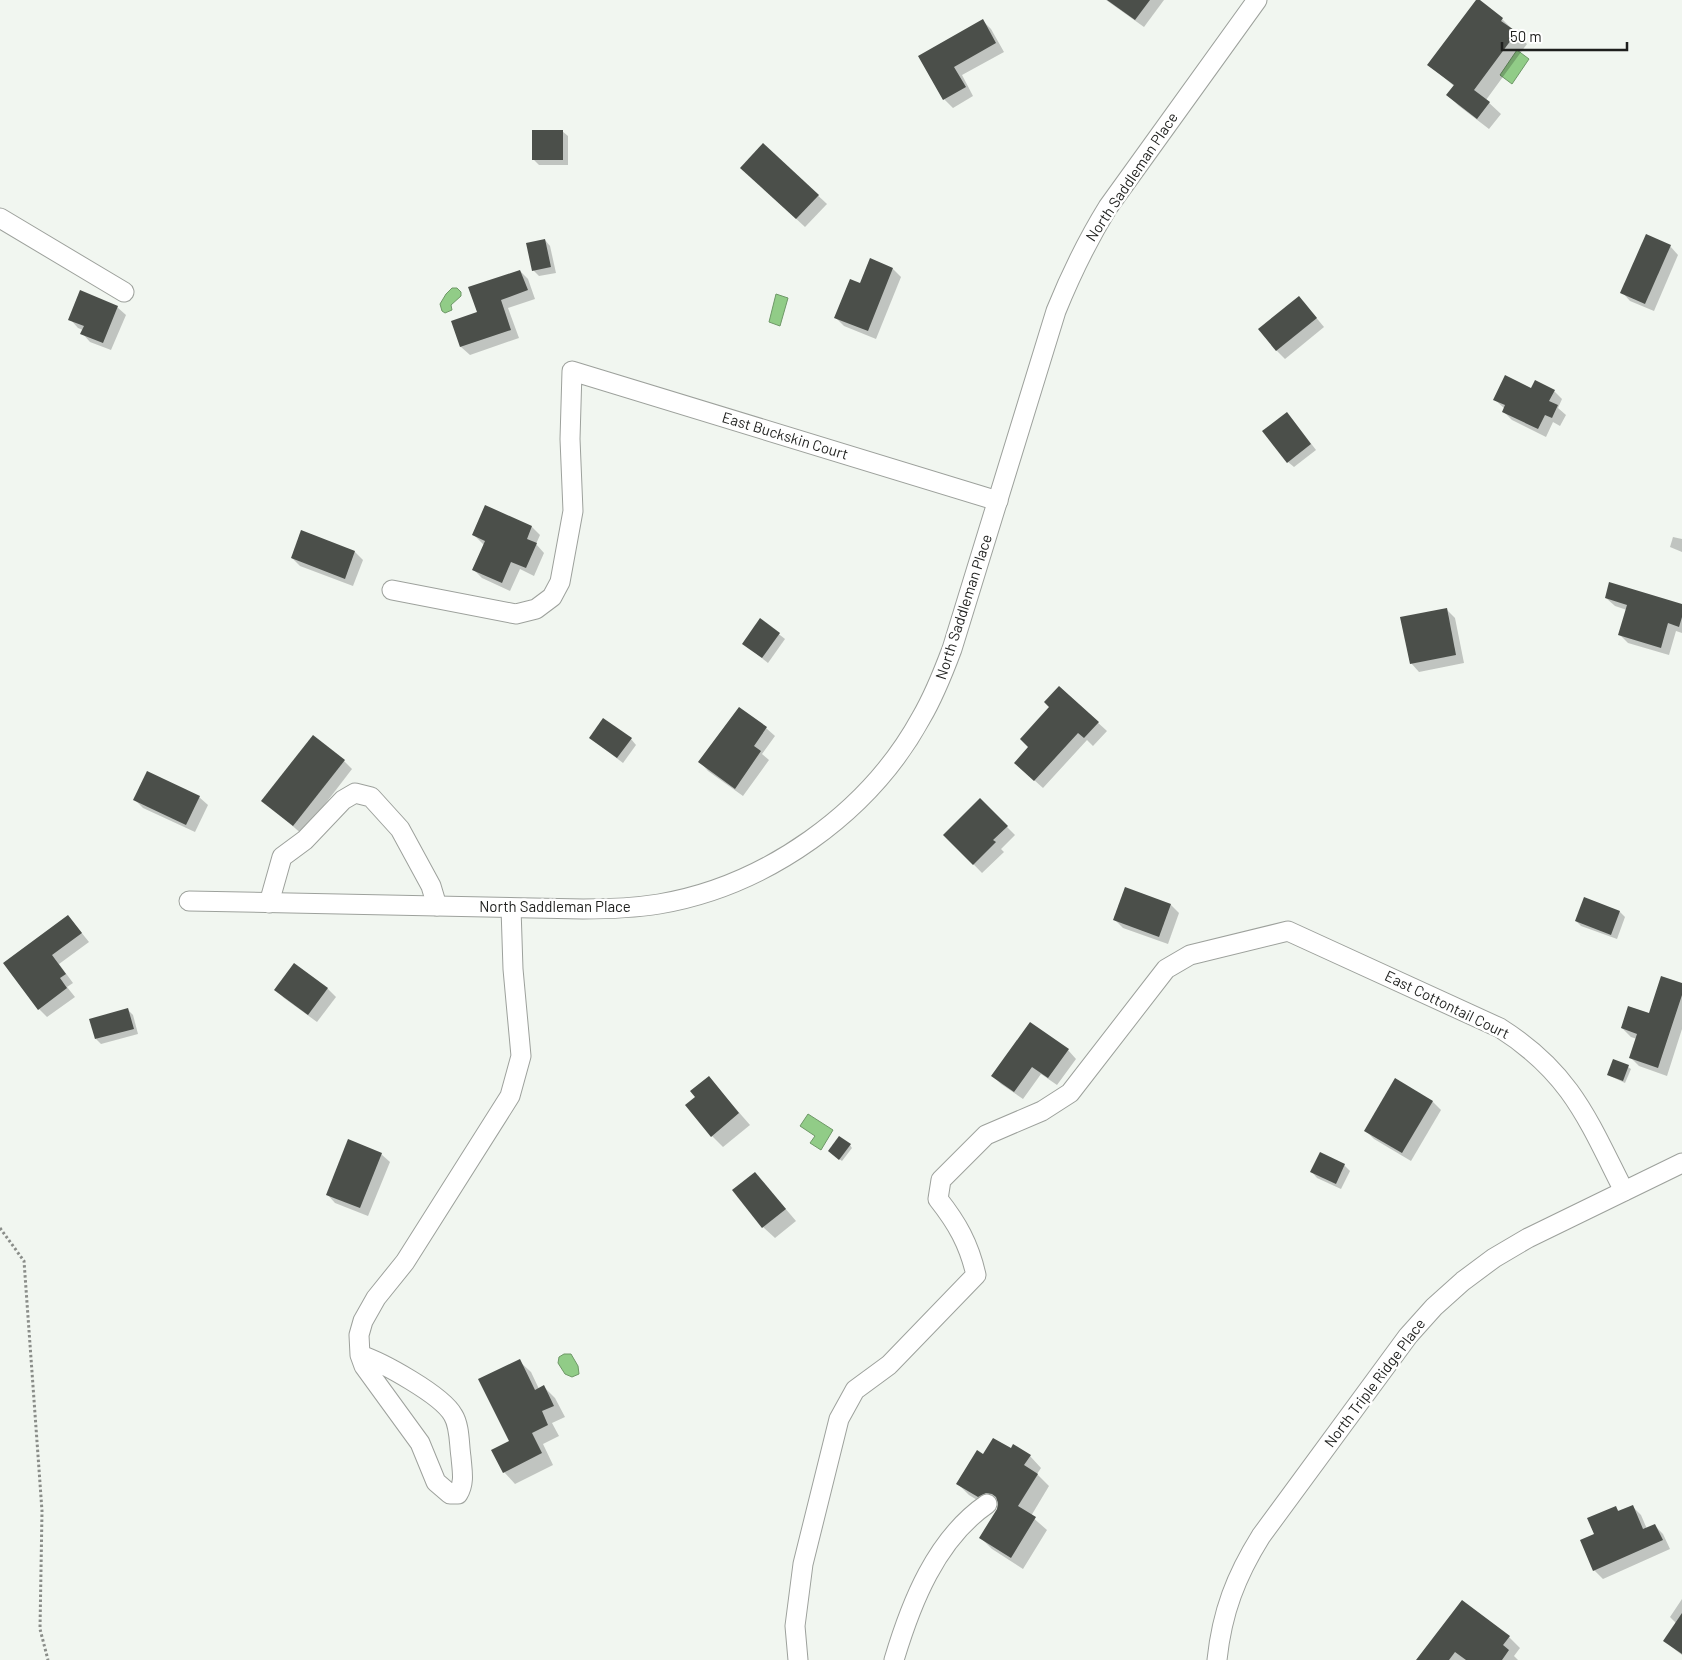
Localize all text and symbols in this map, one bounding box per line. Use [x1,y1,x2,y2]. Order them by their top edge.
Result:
scale bar [1502,20,1627,52]
text: 50 m [1510,27,1542,45]
street label: North Saddleman Place [1081,109,1181,244]
street label: East Buckskin Court [720,407,851,463]
street label: North Saddleman Place [931,532,995,682]
street label: North Saddleman Place [479,897,631,915]
street label: East Cottontail Court [1382,966,1513,1042]
street label: North Triple Ridge Place [1320,1315,1428,1450]

